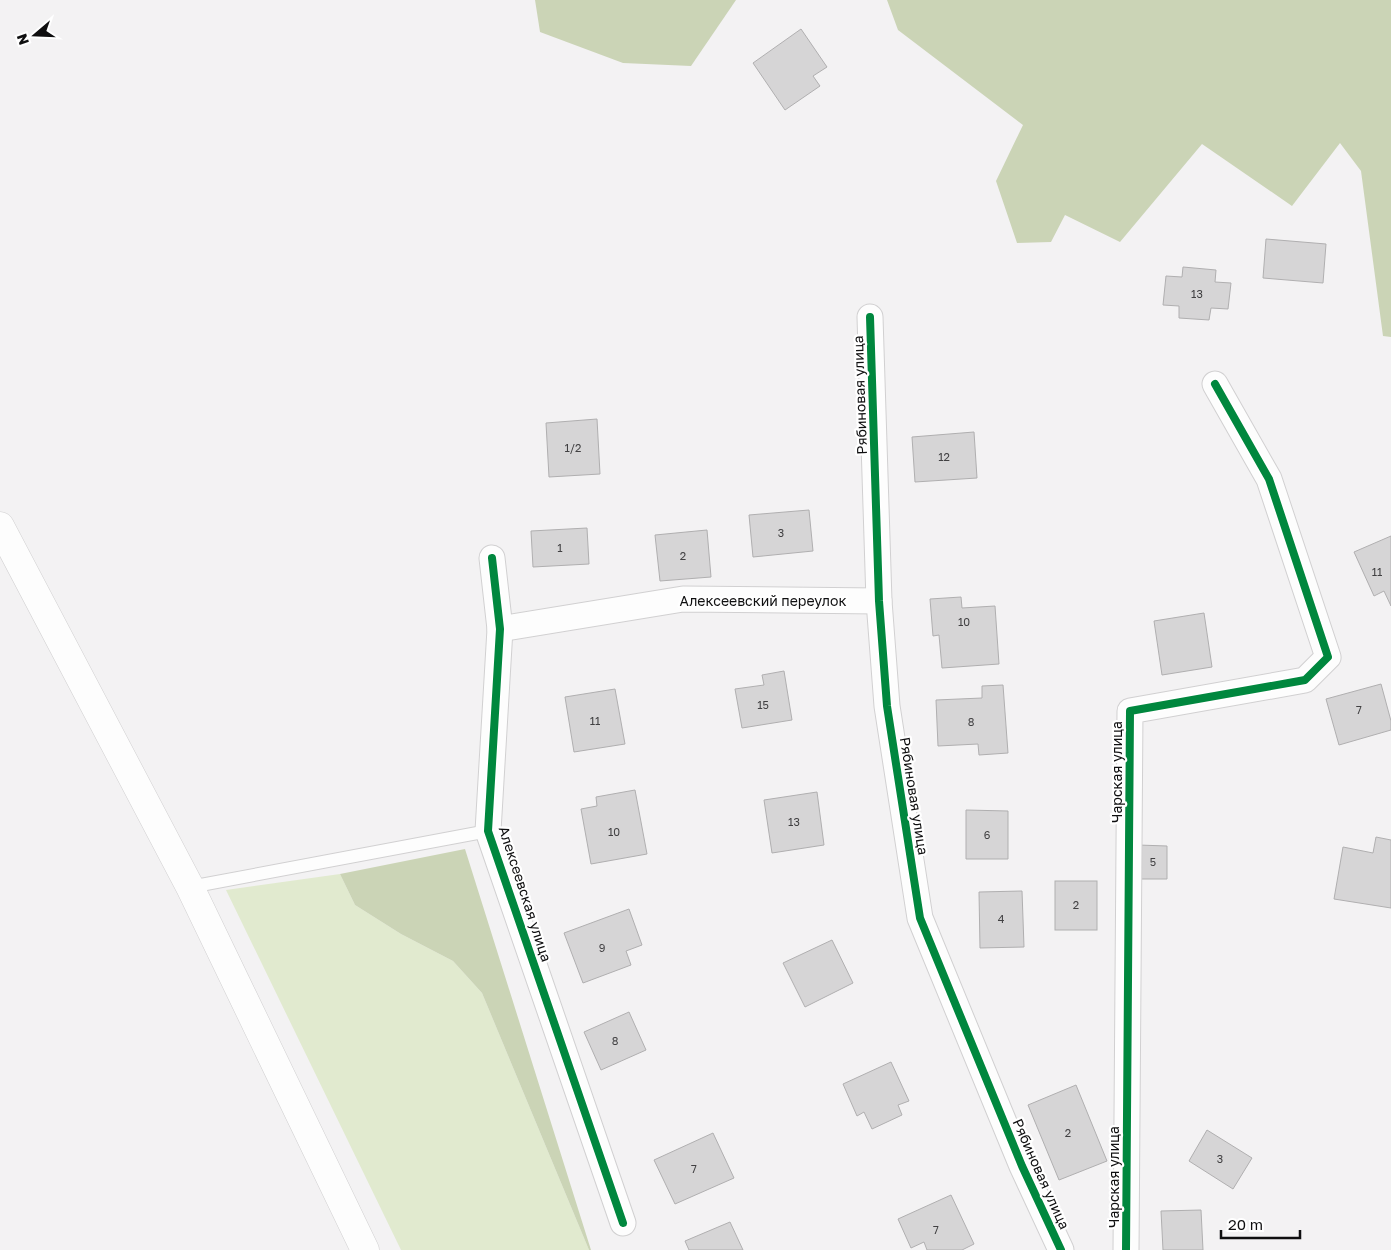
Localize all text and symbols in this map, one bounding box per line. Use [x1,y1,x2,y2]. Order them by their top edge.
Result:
north arrow [10,10,60,60]
text: N [12,32,32,47]
house number: 13 [1191,287,1203,300]
street label: Рябиновая улица [849,335,870,455]
house number: 1/2 [565,441,582,454]
house number: 12 [938,450,950,463]
house number: 3 [778,526,784,539]
house number: 1 [557,541,563,554]
house number: 2 [680,549,686,562]
house number: 11 [1372,565,1382,578]
street label: Алексеевский переулок [680,592,846,609]
house number: 10 [958,615,970,628]
house number: 15 [757,698,769,711]
house number: 7 [1356,703,1362,716]
house number: 11 [590,714,600,727]
house number: 8 [968,715,975,728]
street label: Чарская улица [1108,721,1125,823]
street label: Рябиновая улица [897,736,932,856]
house number: 13 [788,815,800,828]
street label: Алексеевская улица [496,824,555,964]
house number: 10 [608,825,620,838]
house number: 6 [984,828,991,841]
house number: 5 [1150,855,1156,868]
house number: 2 [1073,898,1079,911]
house number: 4 [998,912,1005,925]
house number: 9 [599,941,605,954]
house number: 8 [612,1034,619,1047]
street label: Рябиновая улица [1009,1116,1073,1232]
house number: 2 [1065,1126,1071,1139]
street label: Чарская улица [1105,1126,1122,1228]
house number: 3 [1217,1152,1223,1165]
house number: 7 [691,1162,697,1175]
scale bar [1221,1208,1300,1240]
text: 20 m [1228,1215,1263,1233]
house number: 7 [933,1223,939,1236]

